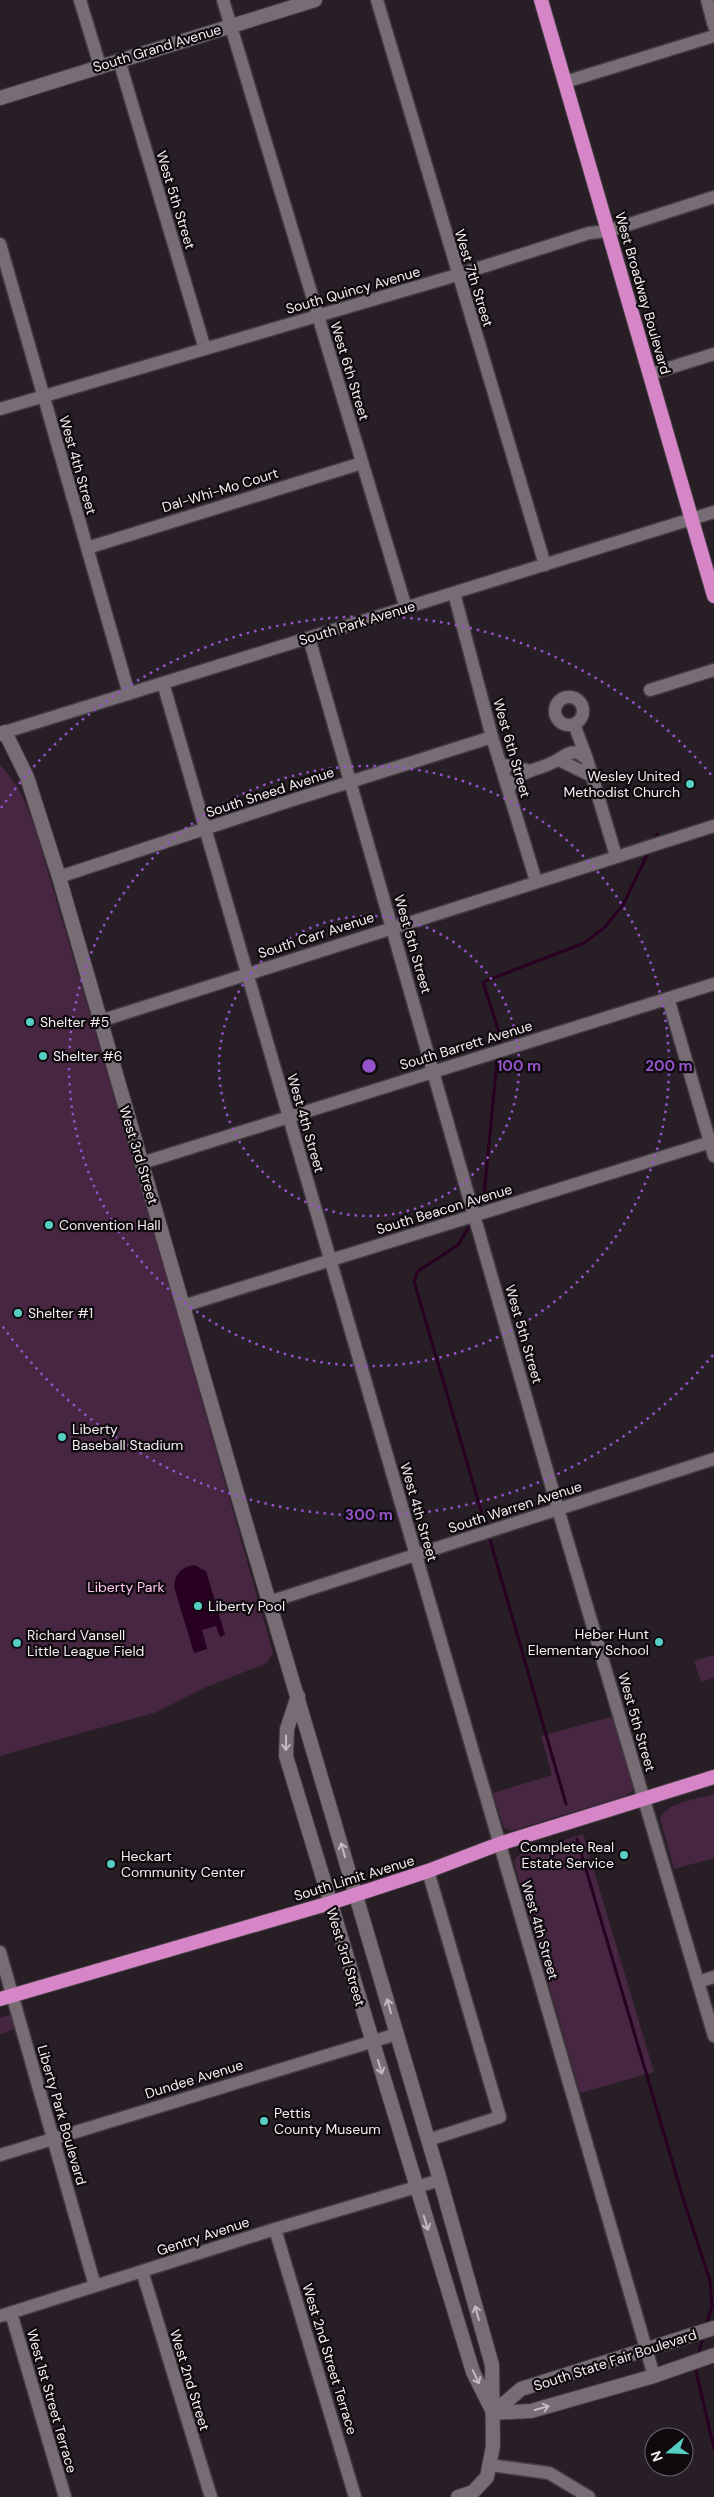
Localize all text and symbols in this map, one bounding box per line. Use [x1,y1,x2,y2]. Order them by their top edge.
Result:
street label: South Grand Avenue [91,20,223,76]
street label: West 5th Street [152,148,200,252]
street label: West Broadway Boulevard [611,210,675,376]
street label: West 7th Street [451,227,497,329]
street label: South Quincy Avenue [284,262,422,318]
street label: West 6th Street [326,319,374,423]
street label: West 4th Street [55,413,101,517]
street label: Dal-Whi-Mo Court [160,464,280,516]
street label: South Park Avenue [297,597,417,649]
street label: West 6th Street [489,696,535,800]
street label: South Sneed Avenue [204,763,336,821]
place label: Wesley United Methodist Church [564,767,680,801]
marker: Wesley United Methodist Church [684,778,696,790]
street label: West 5th Street [390,892,436,996]
street label: South Carr Avenue [256,908,376,962]
place label: Shelter #5 [40,1013,109,1031]
marker: Shelter #5 [24,1016,36,1028]
street label: South Barrett Avenue [397,1016,535,1074]
place label: Shelter #6 [53,1047,122,1065]
marker: Shelter #6 [37,1050,49,1062]
text: 100 m [497,1056,541,1076]
text: 200 m [645,1056,693,1076]
centre of rings [360,1057,378,1075]
street label: West 4th Street [283,1071,329,1175]
street label: West 3rd Street [115,1104,163,1206]
street label: South Beacon Avenue [374,1180,514,1238]
place label: Convention Hall [59,1216,161,1234]
marker: Convention Hall [43,1219,55,1231]
street label: West 5th Street [501,1282,547,1386]
place label: Shelter #1 [28,1304,93,1322]
marker: Shelter #1 [12,1307,24,1319]
place label: Liberty Baseball Stadium [72,1420,183,1454]
marker: Liberty Baseball Stadium [56,1431,68,1443]
street label: West 4th Street [396,1460,442,1564]
street label: South Warren Avenue [446,1477,584,1537]
text: 300 m [345,1505,393,1525]
park label: Liberty Park [87,1578,165,1596]
place label: Liberty Pool [208,1597,285,1615]
marker: Liberty Pool [192,1600,204,1612]
place label: Heber Hunt Elementary School [528,1625,649,1659]
place label: Richard Vansell Little League Field [27,1626,144,1660]
marker: Heber Hunt Elementary School [653,1636,665,1648]
marker: Richard Vansell Little League Field [11,1637,23,1649]
street label: West 5th Street [614,1670,660,1774]
one-way arrow [282,1735,291,1751]
place label: Complete Real Estate Service [520,1838,614,1872]
one-way arrow [338,1842,347,1858]
place label: Heckart Community Center [121,1847,245,1881]
marker: Complete Real Estate Service [618,1849,630,1861]
street label: South Limit Avenue [292,1851,416,1905]
marker: Heckart Community Center [105,1858,117,1870]
street label: West 4th Street [517,1878,563,1982]
street label: West 3rd Street [322,1906,370,2008]
one-way arrow [383,1998,393,2014]
street label: Liberty Park Boulevard [33,2043,91,2187]
street label: Dundee Avenue [143,2056,245,2102]
one-way arrow [375,2059,385,2075]
place label: Pettis County Museum [274,2104,381,2138]
marker: Pettis County Museum [258,2115,270,2127]
street label: Gentry Avenue [154,2213,252,2259]
one-way arrow [422,2214,432,2230]
street label: West 2nd Street Terrace [298,2281,362,2437]
one-way arrow [472,2306,482,2322]
street label: South State Fair Boulevard [531,2325,699,2395]
street label: West 1st Street Terrace [23,2327,81,2475]
street label: West 2nd Street [166,2327,214,2433]
one-way arrow [472,2369,481,2384]
one-way arrow [533,2402,549,2412]
north arrow [644,2427,694,2477]
text: N [647,2448,667,2464]

